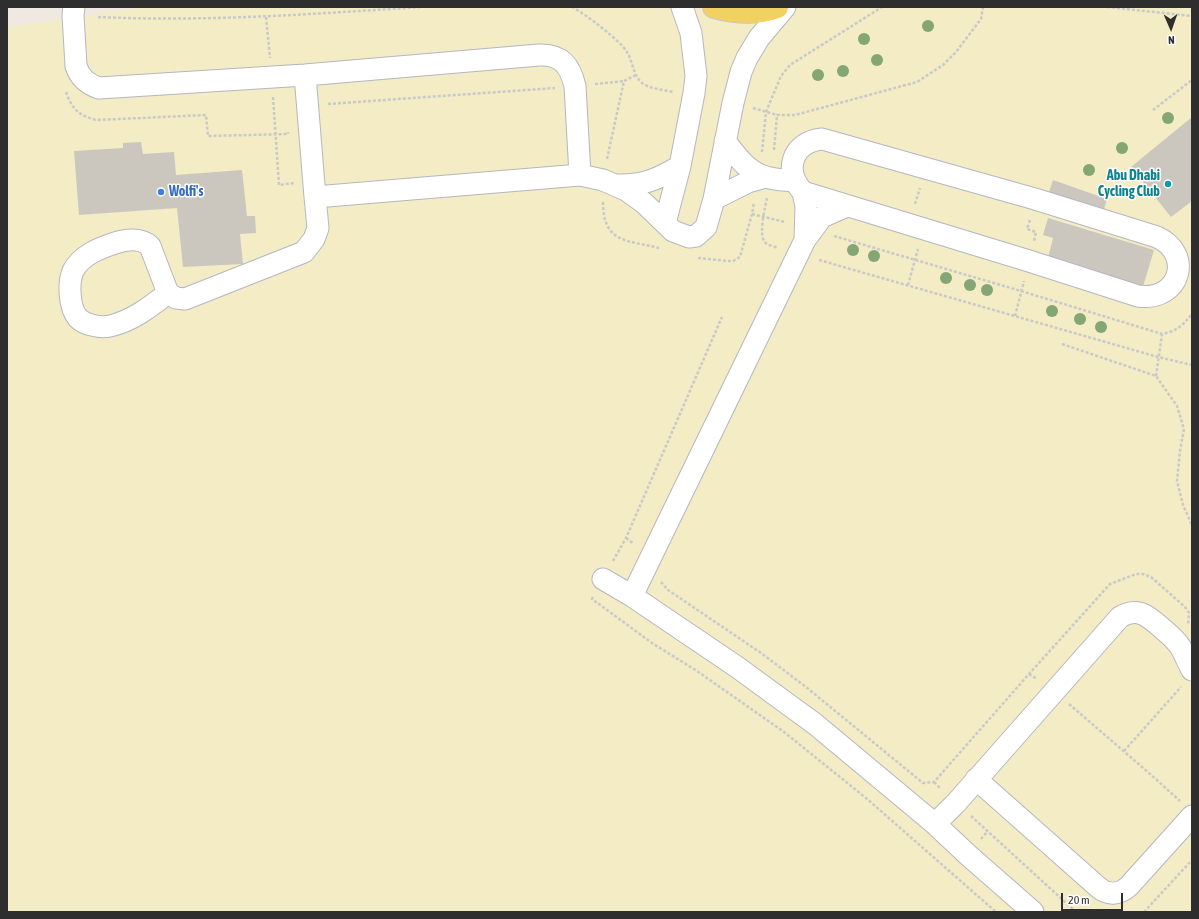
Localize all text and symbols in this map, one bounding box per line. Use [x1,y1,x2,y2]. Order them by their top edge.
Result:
north arrow [1151,8,1191,48]
text: N [1168,34,1175,46]
place label: Abu Dhabi Cycling Club [1098,168,1160,200]
marker: Abu Dhabi Cycling Club [1163,179,1173,189]
place label: Wolfi's [169,184,203,200]
marker: Wolfi's [156,187,166,197]
scale bar [1063,885,1125,911]
text: 20 m [1068,893,1090,907]

